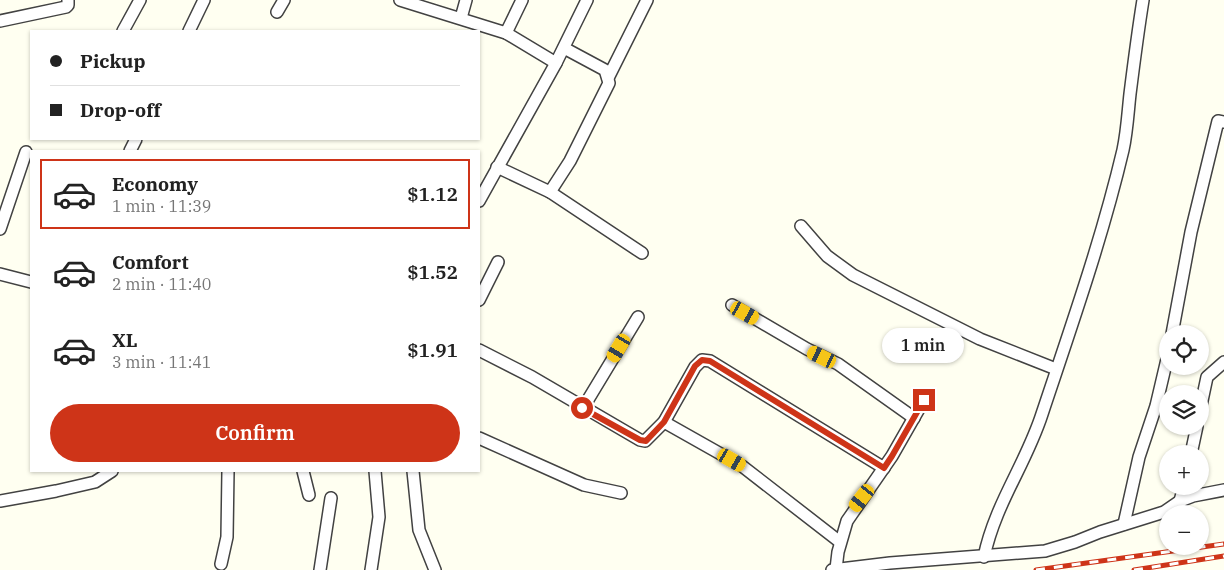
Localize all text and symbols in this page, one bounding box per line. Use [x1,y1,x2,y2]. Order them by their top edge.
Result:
text: Pickup [80,49,145,73]
text: Drop-off [80,98,161,122]
icon: car [52,172,97,217]
text: Economy [112,172,198,196]
text: $1.12 [407,182,458,206]
text: 1 min · 11:39 [112,196,211,216]
icon: car [52,250,97,295]
text: Comfort [112,250,189,274]
text: $1.52 [407,260,458,284]
text: 2 min · 11:40 [112,274,211,294]
car [728,299,761,327]
map controls [1159,325,1209,555]
button: locate [1159,325,1209,375]
icon: car [52,328,97,373]
text: XL [112,328,138,352]
callout: 1 min [883,328,965,362]
car [604,331,633,365]
text: 1 min [901,335,945,355]
text: $1.91 [407,338,458,362]
car [805,344,838,370]
text: 3 min · 11:41 [112,352,211,372]
button: layers [1159,385,1209,435]
route end [913,389,935,411]
route start [571,397,593,419]
button: Confirm [50,404,460,462]
button: + [1159,445,1209,495]
car [715,446,748,474]
car [846,482,877,514]
button: − [1159,505,1209,555]

